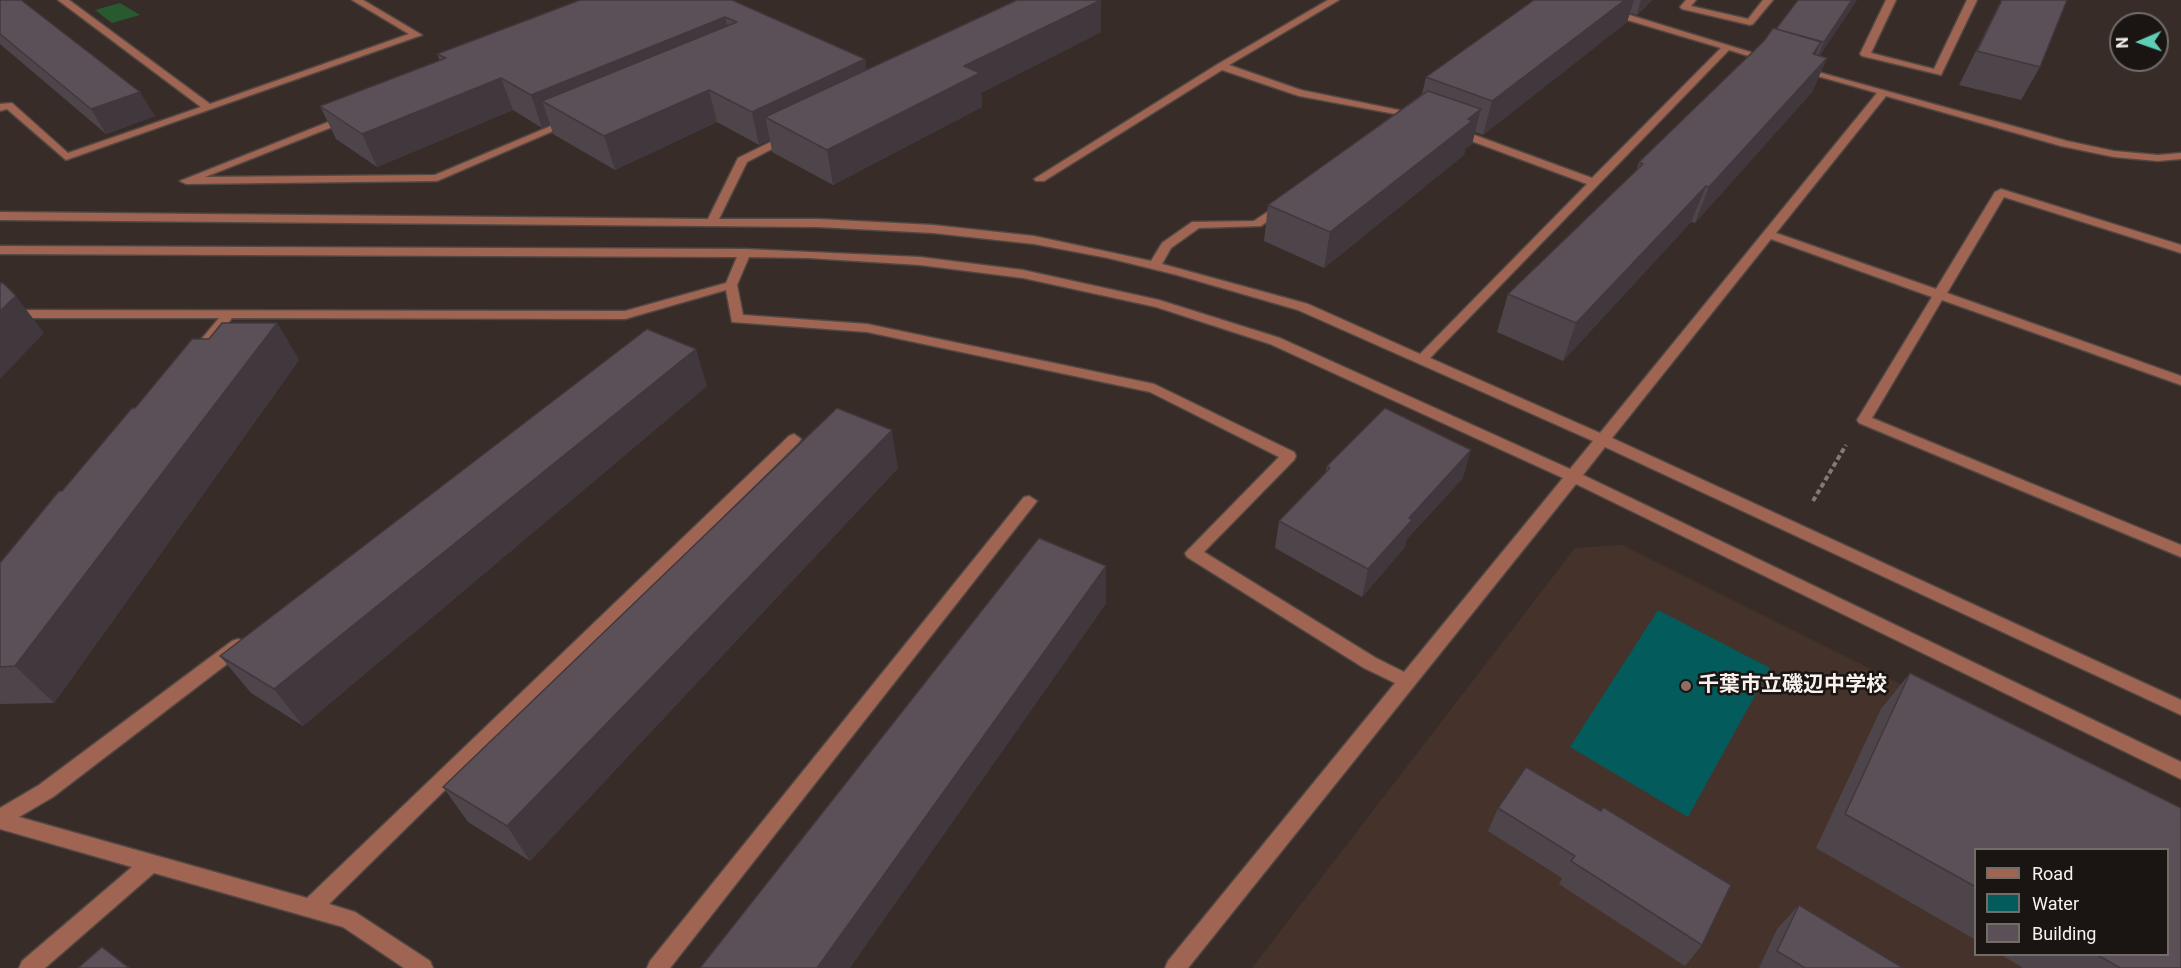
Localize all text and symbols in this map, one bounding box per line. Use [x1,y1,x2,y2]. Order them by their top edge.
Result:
north arrow [2109,12,2169,72]
text: N [2113,37,2132,49]
place label: 千葉市立磯辺中学校 [1698,673,1887,699]
marker: 千葉市立磯辺中学校 [1679,679,1693,693]
legend [1974,848,2169,956]
text: Road [2032,863,2073,884]
text: Water [2032,893,2079,914]
text: Building [2032,923,2096,944]

